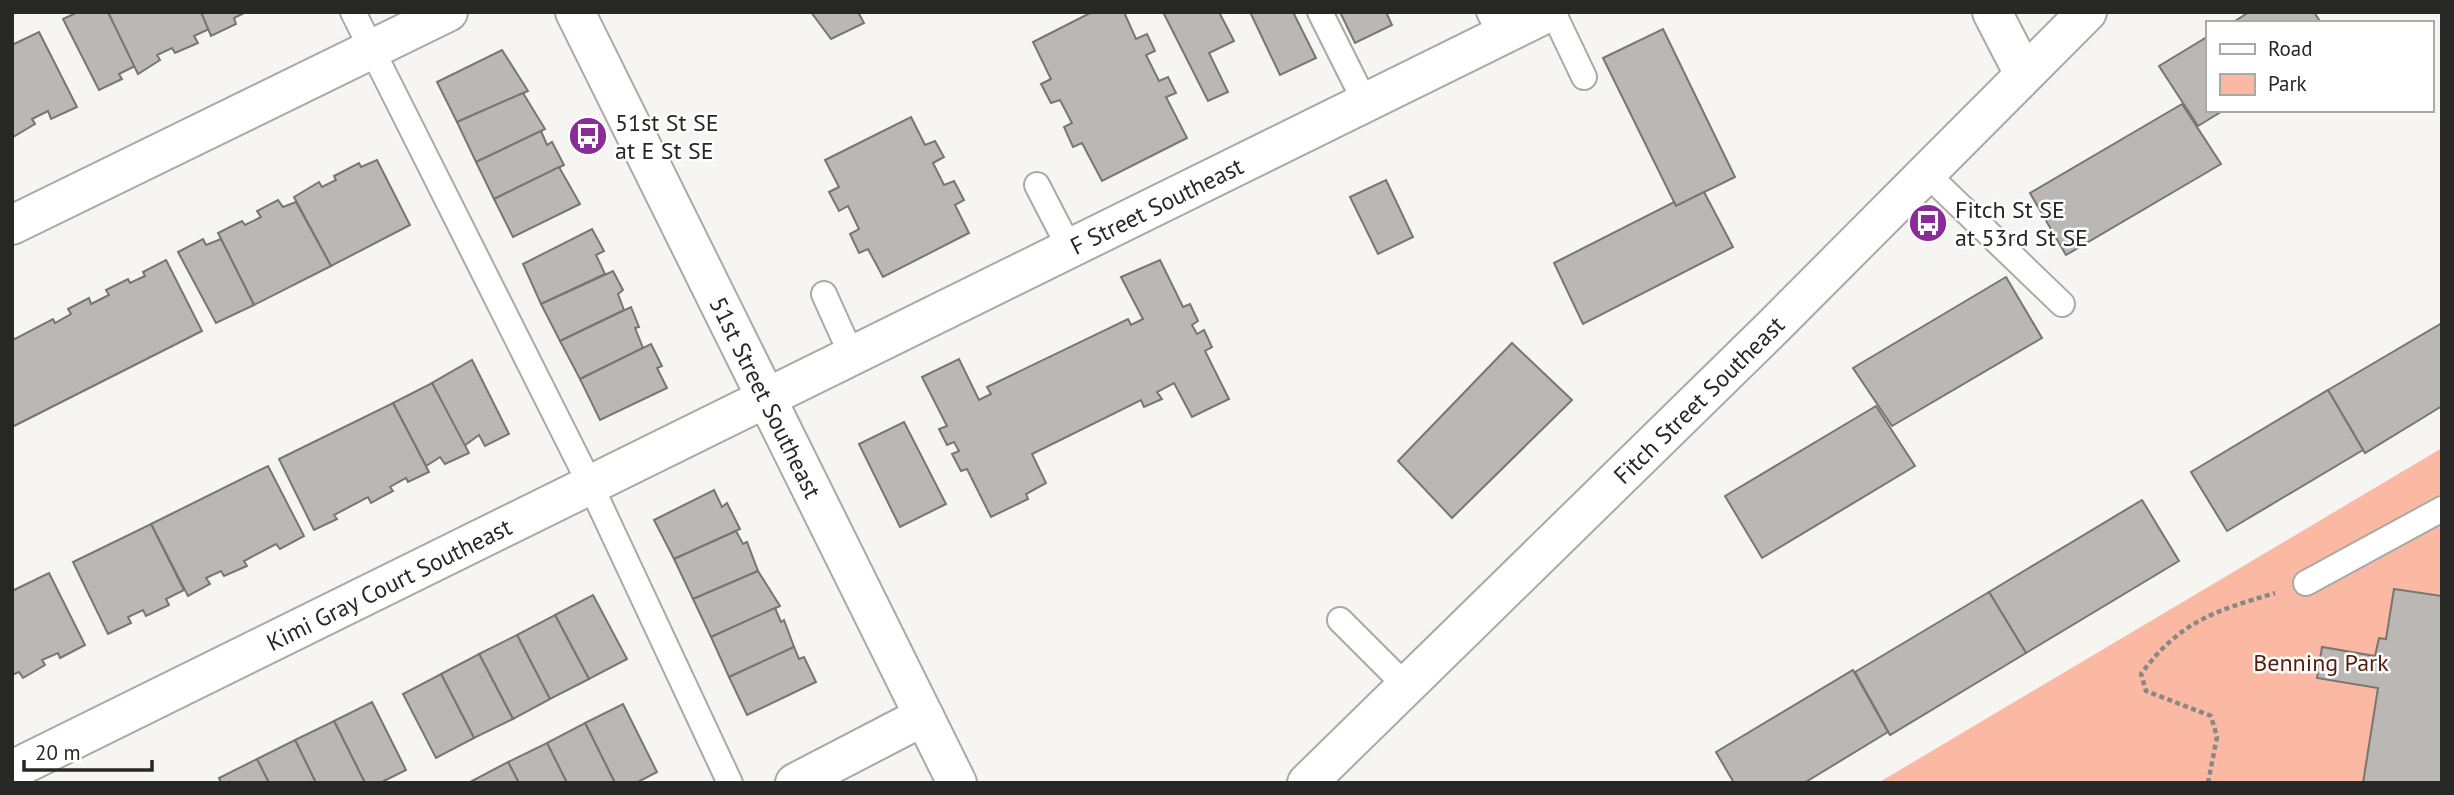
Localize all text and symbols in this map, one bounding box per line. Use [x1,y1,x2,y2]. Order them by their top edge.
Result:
legend [2206,21,2433,112]
text: Road [2268,35,2312,62]
text: Park [2268,70,2307,97]
place label: 51st St SE at E St SE [615,107,719,166]
bus stop icon: 51st St SE at E St SE [567,115,609,157]
street label: F Street Southeast [1065,150,1248,261]
place label: Fitch St SE at 53rd St SE [1955,194,2088,253]
bus stop icon: Fitch St SE at 53rd St SE [1907,202,1949,244]
street label: 51st Street Southeast [703,291,829,503]
street label: Fitch Street Southeast [1607,309,1791,490]
street label: Kimi Gray Court Southeast [261,511,516,658]
park label: Benning Park [2253,647,2389,678]
scale bar [24,728,152,772]
text: 20 m [35,739,81,766]

